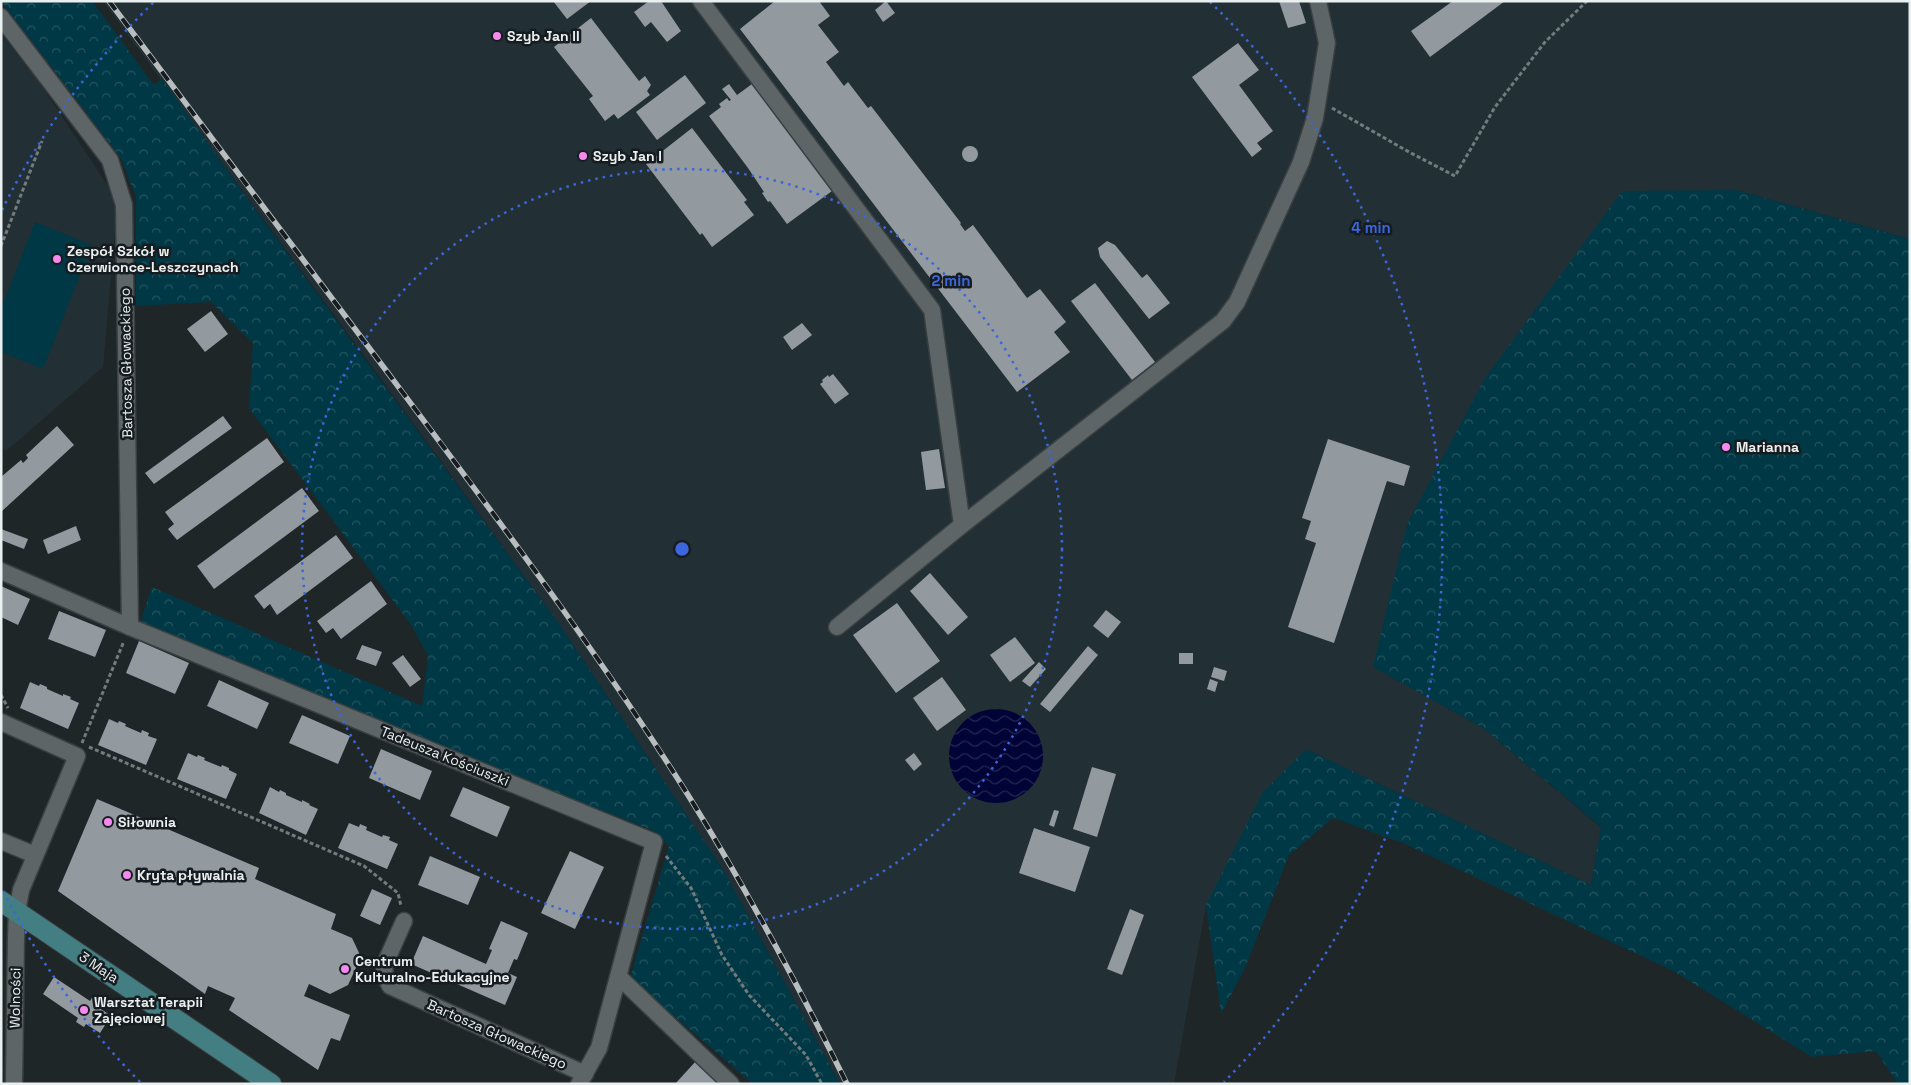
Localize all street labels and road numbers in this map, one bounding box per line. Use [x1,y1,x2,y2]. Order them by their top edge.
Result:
street label: Bartosza Głowackiego [116,287,136,439]
street label: Tadeusza Kościuszki [378,722,512,790]
street label: 3 Maja [76,947,122,987]
street label: Wolności [5,968,25,1028]
street label: Bartosza Głowackiego [424,995,570,1073]

